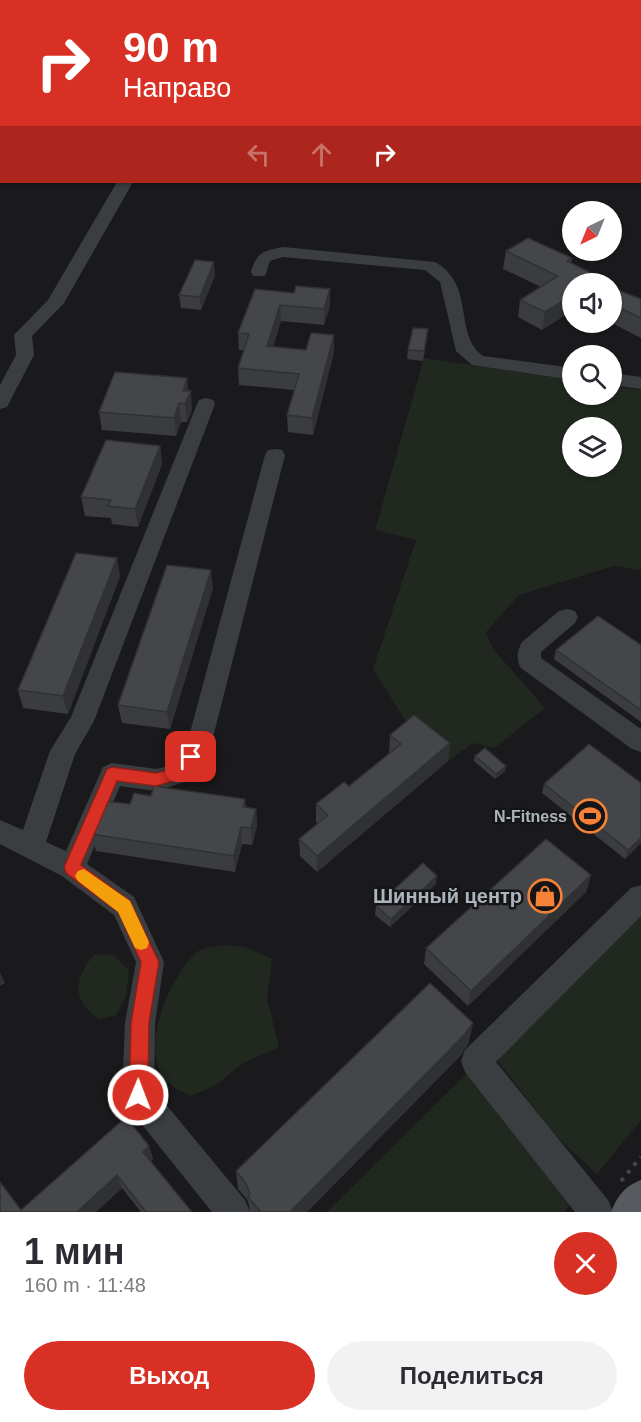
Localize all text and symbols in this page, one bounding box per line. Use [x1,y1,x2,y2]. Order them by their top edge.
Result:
icon: right [24,24,102,102]
text: 90 m [123,24,219,71]
text: Направо [123,73,231,103]
icon: left [242,138,275,171]
icon: ahead [305,138,338,171]
icon: right [368,138,401,171]
north arrow [562,201,622,261]
map controls [562,201,622,477]
button: sound [562,273,622,333]
button: search [562,345,622,405]
button: layers [562,417,622,477]
pin [165,731,216,782]
icon: arrive [174,740,207,773]
sports icon: N-Fitness [572,798,608,834]
place label: N-Fitness [494,808,567,825]
shop icon: Шинный центр [527,878,563,914]
place label: Шинный центр [373,885,522,907]
position arrow [106,1063,170,1127]
text: 1 мин [24,1231,125,1272]
button: close [554,1232,617,1295]
text: 160 m · 11:48 [24,1274,146,1296]
button: Выход [24,1341,315,1410]
button: Поделиться [327,1341,617,1410]

